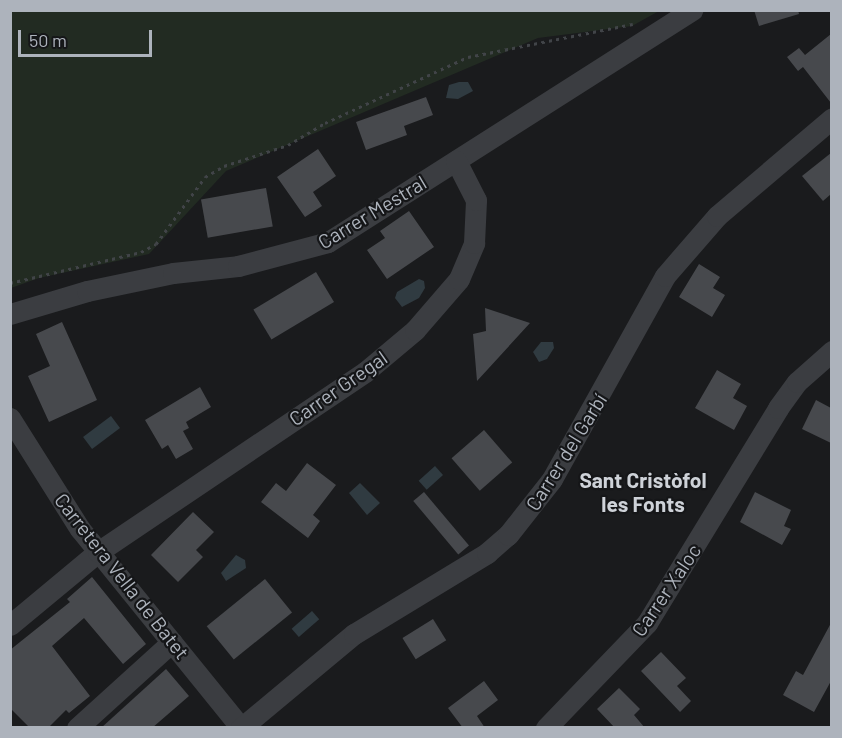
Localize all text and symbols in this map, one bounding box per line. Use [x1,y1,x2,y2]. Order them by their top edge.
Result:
scale bar [21,18,154,56]
text: 50 m [29,29,67,51]
street label: Carrer Mestral [313,170,431,254]
street label: Carrer Gregal [284,345,392,431]
street label: Carrer del Garbí [520,389,612,515]
district label: Sant Cristòfol les Fonts [579,467,707,517]
street label: Carretera Vella de Batet [50,488,194,664]
street label: Carrer Xaloc [626,539,706,641]

